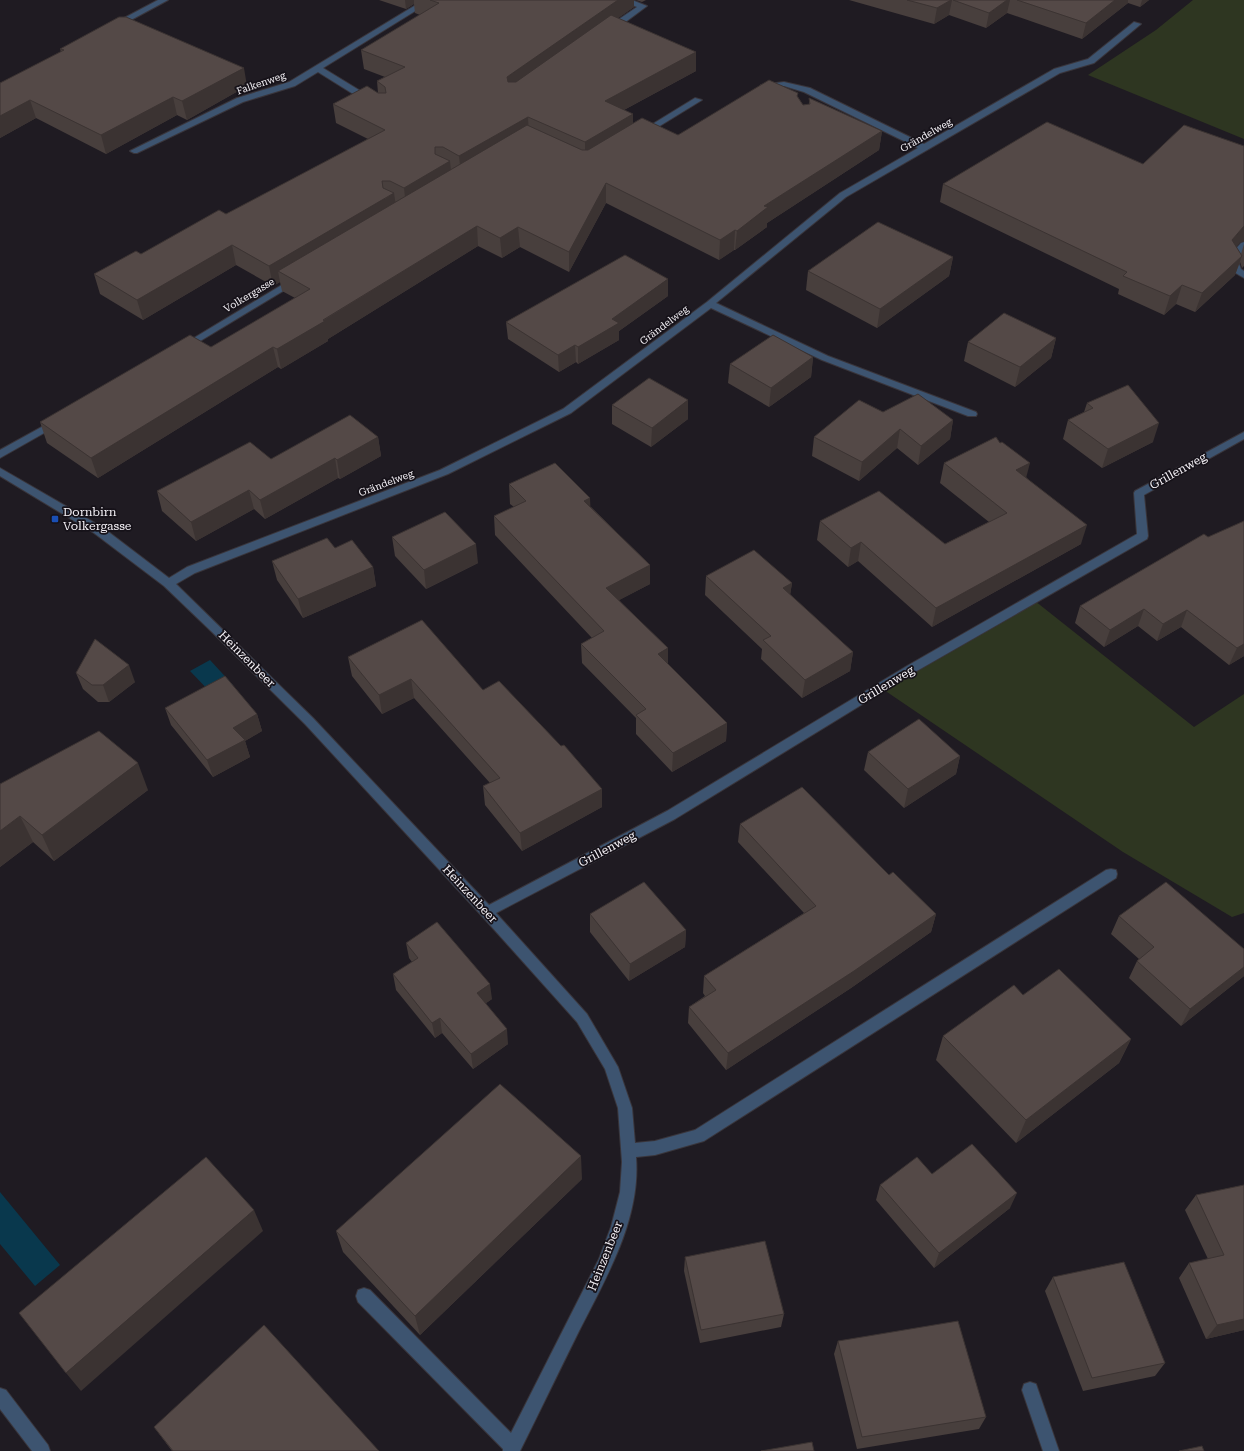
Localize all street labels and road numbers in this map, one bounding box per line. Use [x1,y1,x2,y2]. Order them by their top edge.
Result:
street label: Falkenweg [235,69,287,97]
street label: Grändelweg [898,116,954,154]
street label: Volkergasse [222,275,277,314]
street label: Grändelweg [638,303,691,347]
street label: Grillenweg [1147,450,1209,492]
street label: Grändelweg [357,467,415,498]
street label: Heinzenbeer [216,628,278,690]
street label: Grillenweg [855,663,917,707]
street label: Grillenweg [576,828,638,870]
street label: Heinzenbeer [440,862,500,926]
street label: Heinzenbeer [585,1219,625,1293]

